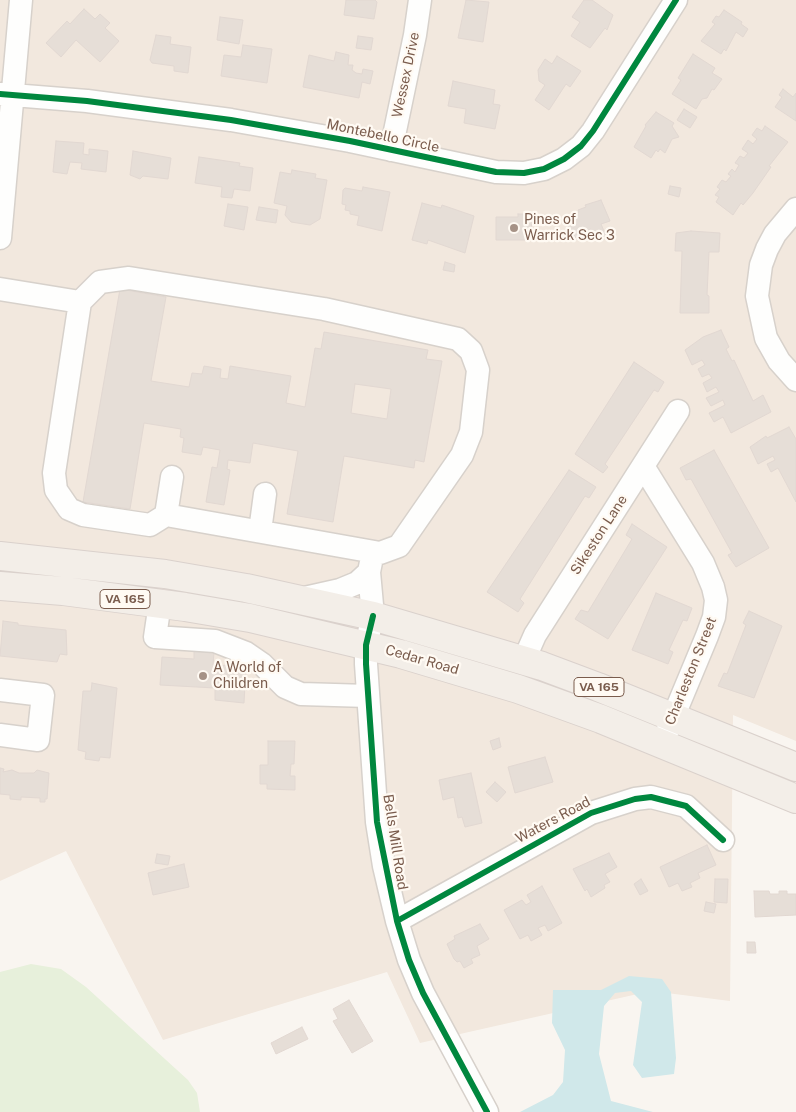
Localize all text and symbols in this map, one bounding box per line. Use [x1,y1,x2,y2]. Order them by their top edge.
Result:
street label: Wessex Drive [389,31,423,119]
street label: Montebello Circle [325,116,441,156]
place label: Pines of Warrick Sec 3 [524,212,615,244]
marker: Pines of Warrick Sec 3 [508,222,520,234]
street label: Sikeston Lane [567,492,631,578]
road number: VA 165 [100,590,150,608]
street label: Charleston Street [662,614,720,728]
street label: Cedar Road [383,641,461,679]
place label: A World of Children [213,660,281,692]
marker: A World of Children [197,670,209,682]
road number: VA 165 [574,678,624,696]
street label: Bells Mill Road [379,793,411,891]
street label: Waters Road [513,793,593,847]

